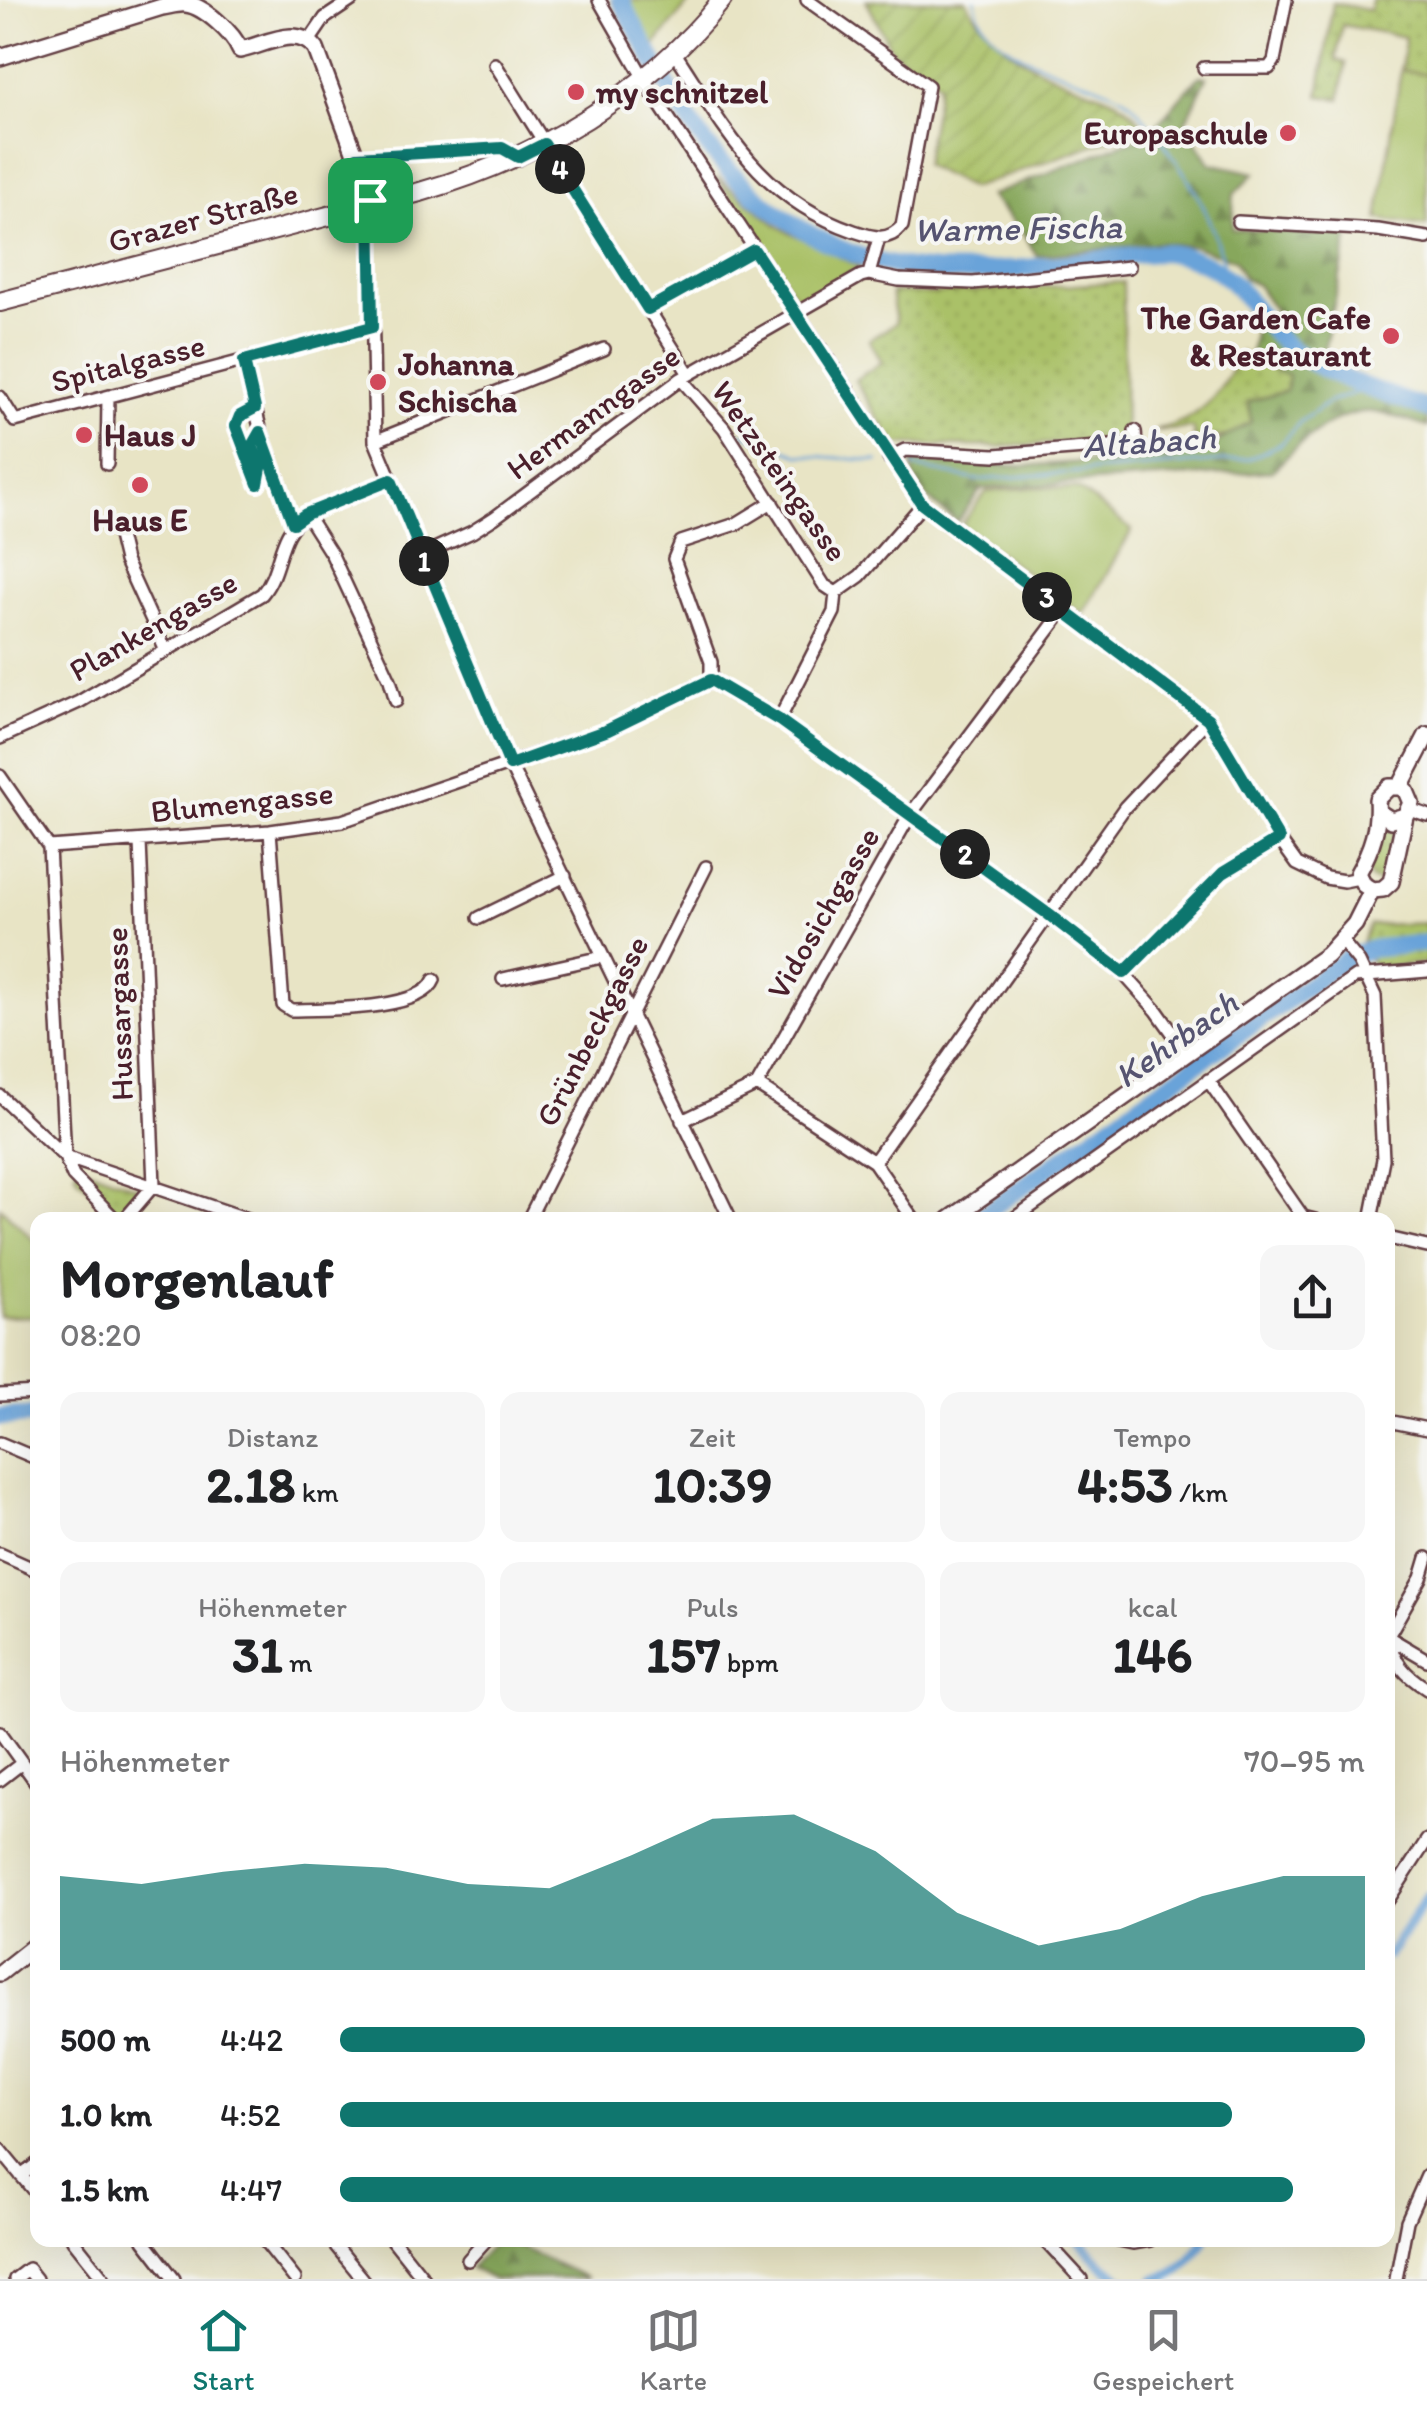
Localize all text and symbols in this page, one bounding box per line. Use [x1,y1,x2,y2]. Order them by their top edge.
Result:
place label: my schnitzel [595,73,769,111]
marker: my schnitzel [565,81,587,103]
place label: Europaschule [1084,114,1268,152]
marker: Europaschule [1277,122,1299,144]
pin: 4 [535,144,585,194]
text: 4 [552,152,568,186]
pin [328,158,413,243]
street label: Grazer Straße [104,173,302,261]
icon: arrive [343,173,398,228]
water label: Warme Fischa [913,205,1124,251]
place label: The Garden Cafe & Restaurant [1140,299,1371,374]
marker: The Garden Cafe & Restaurant [1380,325,1402,347]
street label: Spitalgasse [47,326,209,400]
street label: Hermanngasse [499,336,687,488]
place label: Johanna Schischa [397,345,517,420]
marker: Johanna Schischa [367,371,389,393]
street label: Wetzsteingasse [704,373,856,569]
water label: Altabach [1081,415,1218,467]
place label: Haus J [104,416,196,454]
marker: Haus J [73,424,95,446]
marker: Haus E [129,474,151,496]
place label: Haus E [92,501,188,539]
pin: 1 [399,536,449,586]
text: 1 [418,544,431,578]
street label: Plankengasse [62,563,244,689]
pin: 3 [1022,572,1072,622]
text: 3 [1039,580,1055,614]
street label: Blumengasse [149,774,335,830]
street label: Vidosichgasse [758,820,888,1006]
pin: 2 [940,829,990,879]
text: 2 [958,837,972,871]
street label: Hussargasse [97,927,141,1101]
street label: Grünbeckgasse [528,929,656,1133]
water label: Kehrbach [1106,981,1247,1097]
text: Morgenlauf [60,1245,334,1311]
button: share [1260,1245,1365,1350]
text: 08:20 [60,1316,142,1354]
text: Distanz [227,1420,318,1454]
text: Zeit [689,1420,736,1454]
text: Tempo [1114,1420,1191,1454]
text: 2.18 [206,1454,295,1515]
text: 10:39 [653,1454,772,1515]
text: 4:53 [1077,1454,1173,1515]
text: km [295,1475,339,1509]
text: /km [1173,1475,1228,1509]
text: Höhenmeter [198,1590,347,1624]
text: Puls [687,1590,738,1624]
text: kcal [1128,1590,1177,1624]
text: 31 [232,1624,283,1685]
text: 157 [646,1624,721,1685]
text: 146 [1113,1624,1192,1685]
text: m [283,1645,313,1679]
text: bpm [721,1645,779,1679]
text: Höhenmeter [60,1742,230,1780]
text: 70–95 m [1244,1742,1365,1780]
text: 500 m [60,2021,150,2059]
text: 4:42 [220,2021,283,2059]
text: 1.0 km [60,2096,152,2134]
text: 4:52 [220,2096,281,2134]
text: 1.5 km [60,2171,149,2209]
text: 4:47 [220,2171,282,2209]
tab: Start [193,2303,255,2397]
tab: Karte [640,2303,707,2397]
tab: Gespeichert [1092,2303,1234,2397]

